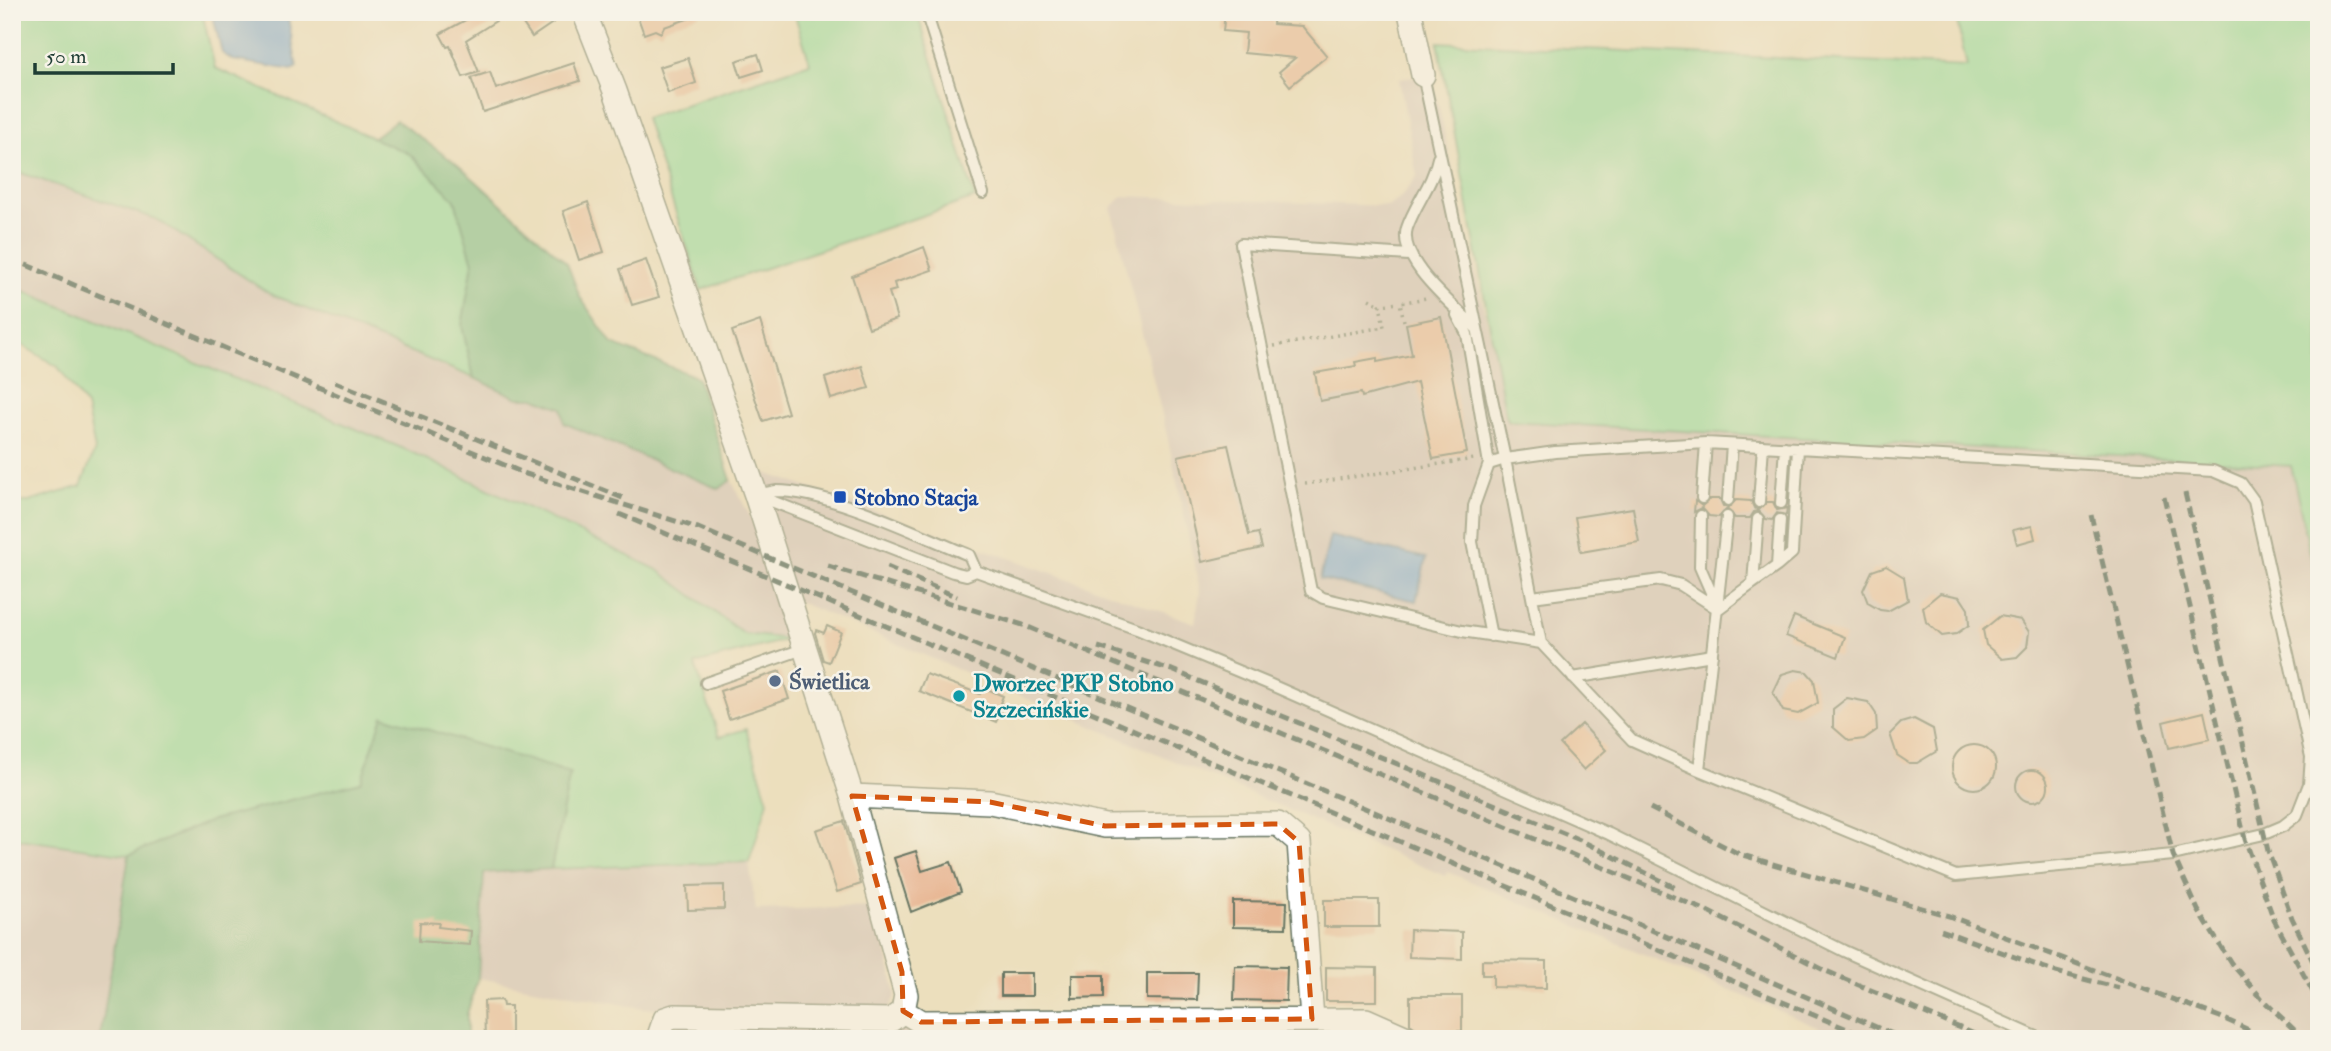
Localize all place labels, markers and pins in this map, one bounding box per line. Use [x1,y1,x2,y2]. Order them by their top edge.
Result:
place label: Stobno Stacja [854,483,980,512]
marker: Stobno Stacja [832,489,848,505]
place label: Świetlica [789,667,871,696]
place label: Dworzec PKP Stobno Szczecińskie [973,669,1174,724]
marker: Świetlica [767,673,783,689]
marker: Dworzec PKP Stobno Szczecińskie [951,688,967,704]

